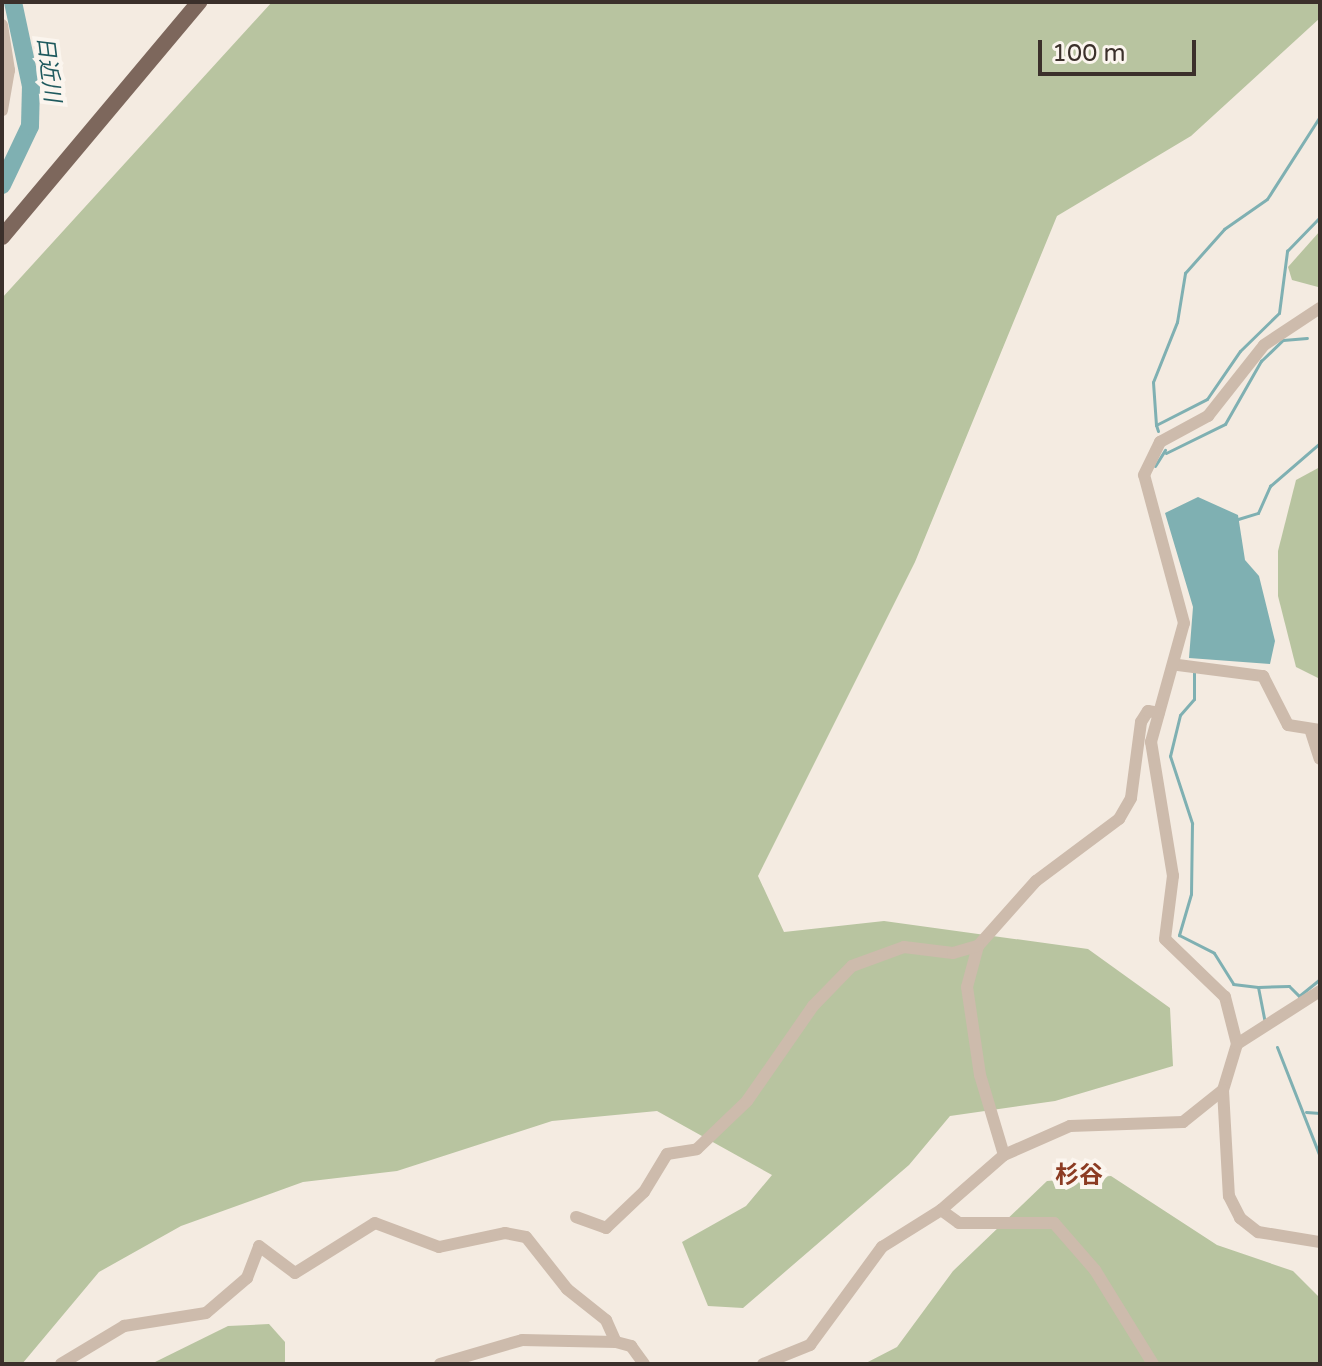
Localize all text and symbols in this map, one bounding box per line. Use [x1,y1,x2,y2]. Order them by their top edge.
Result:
scale bar [1042,24,1200,74]
water label: 日近川 [31,35,65,103]
text: 100 m [1052,39,1126,68]
district label: 杉谷 [1055,1162,1103,1190]

